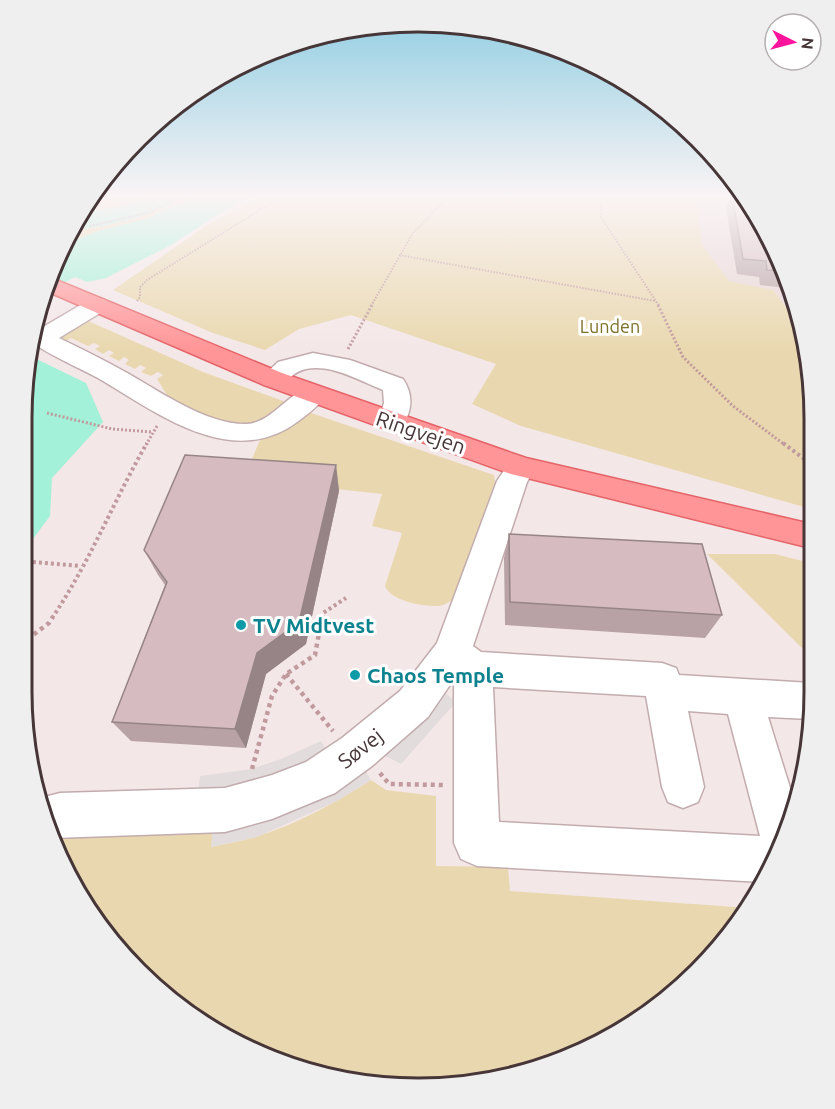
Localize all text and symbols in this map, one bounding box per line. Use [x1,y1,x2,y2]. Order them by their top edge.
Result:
north arrow [763,12,823,72]
text: N [798,37,817,50]
park label: Lunden [580,316,640,336]
street label: Ringvejen [373,406,469,458]
place label: TV Midtvest [253,613,374,637]
marker: TV Midtvest [234,618,248,632]
place label: Chaos Temple [367,663,504,687]
marker: Chaos Temple [348,668,362,682]
street label: Søvej [333,723,387,773]

